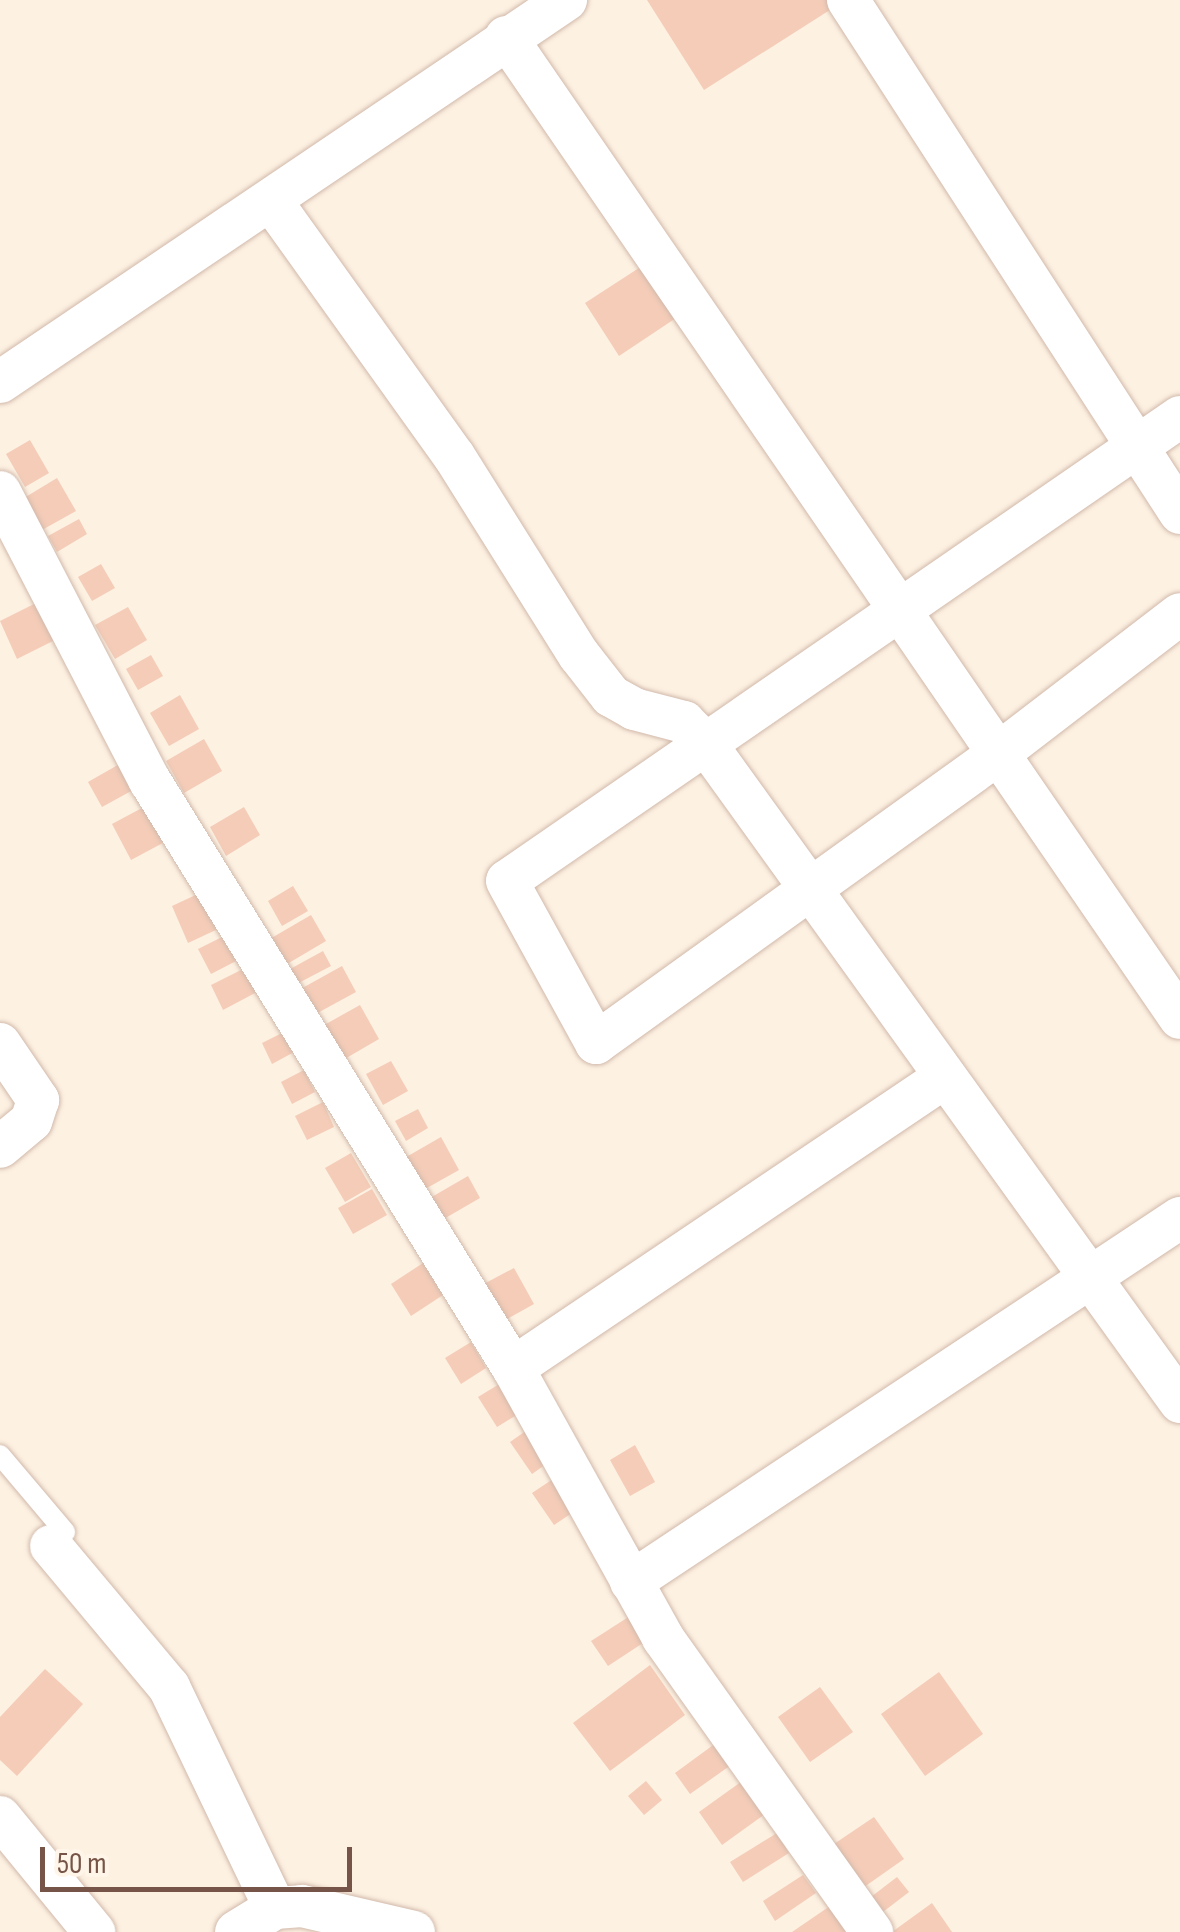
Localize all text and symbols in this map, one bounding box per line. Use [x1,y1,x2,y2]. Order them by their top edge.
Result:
scale bar [45,1827,358,1889]
text: 50 m [57,1846,106,1882]

